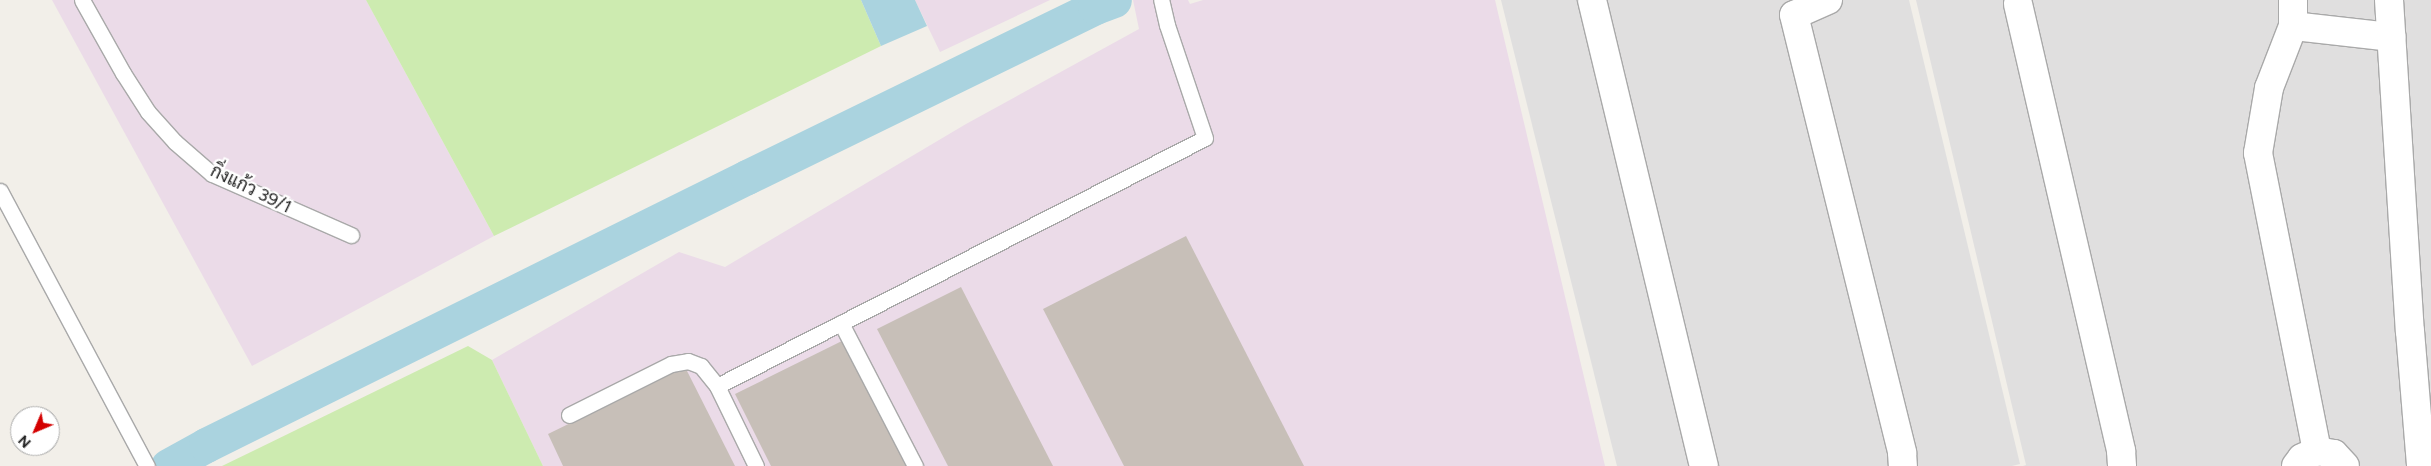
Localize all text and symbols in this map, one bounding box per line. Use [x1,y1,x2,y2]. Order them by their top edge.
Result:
street label: กิ่งแก้ว 39/1 [207,160,295,218]
north arrow [10,406,60,456]
text: N [15,431,35,451]

